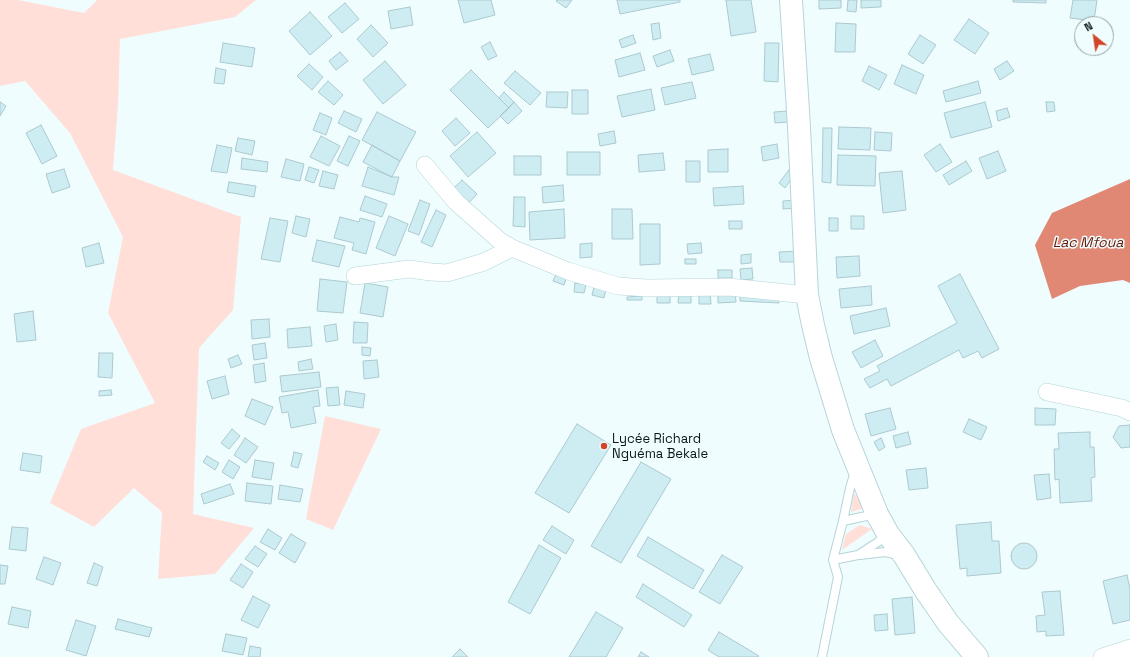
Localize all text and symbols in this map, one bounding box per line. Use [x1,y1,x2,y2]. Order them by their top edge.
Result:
north arrow [1074,16,1114,56]
text: N [1082,19,1095,34]
water label: Lac Mfoua [1053,235,1123,251]
place label: Lycée Richard Nguéma Bekale [612,431,708,462]
marker: Lycée Richard Nguéma Bekale [599,441,609,451]

